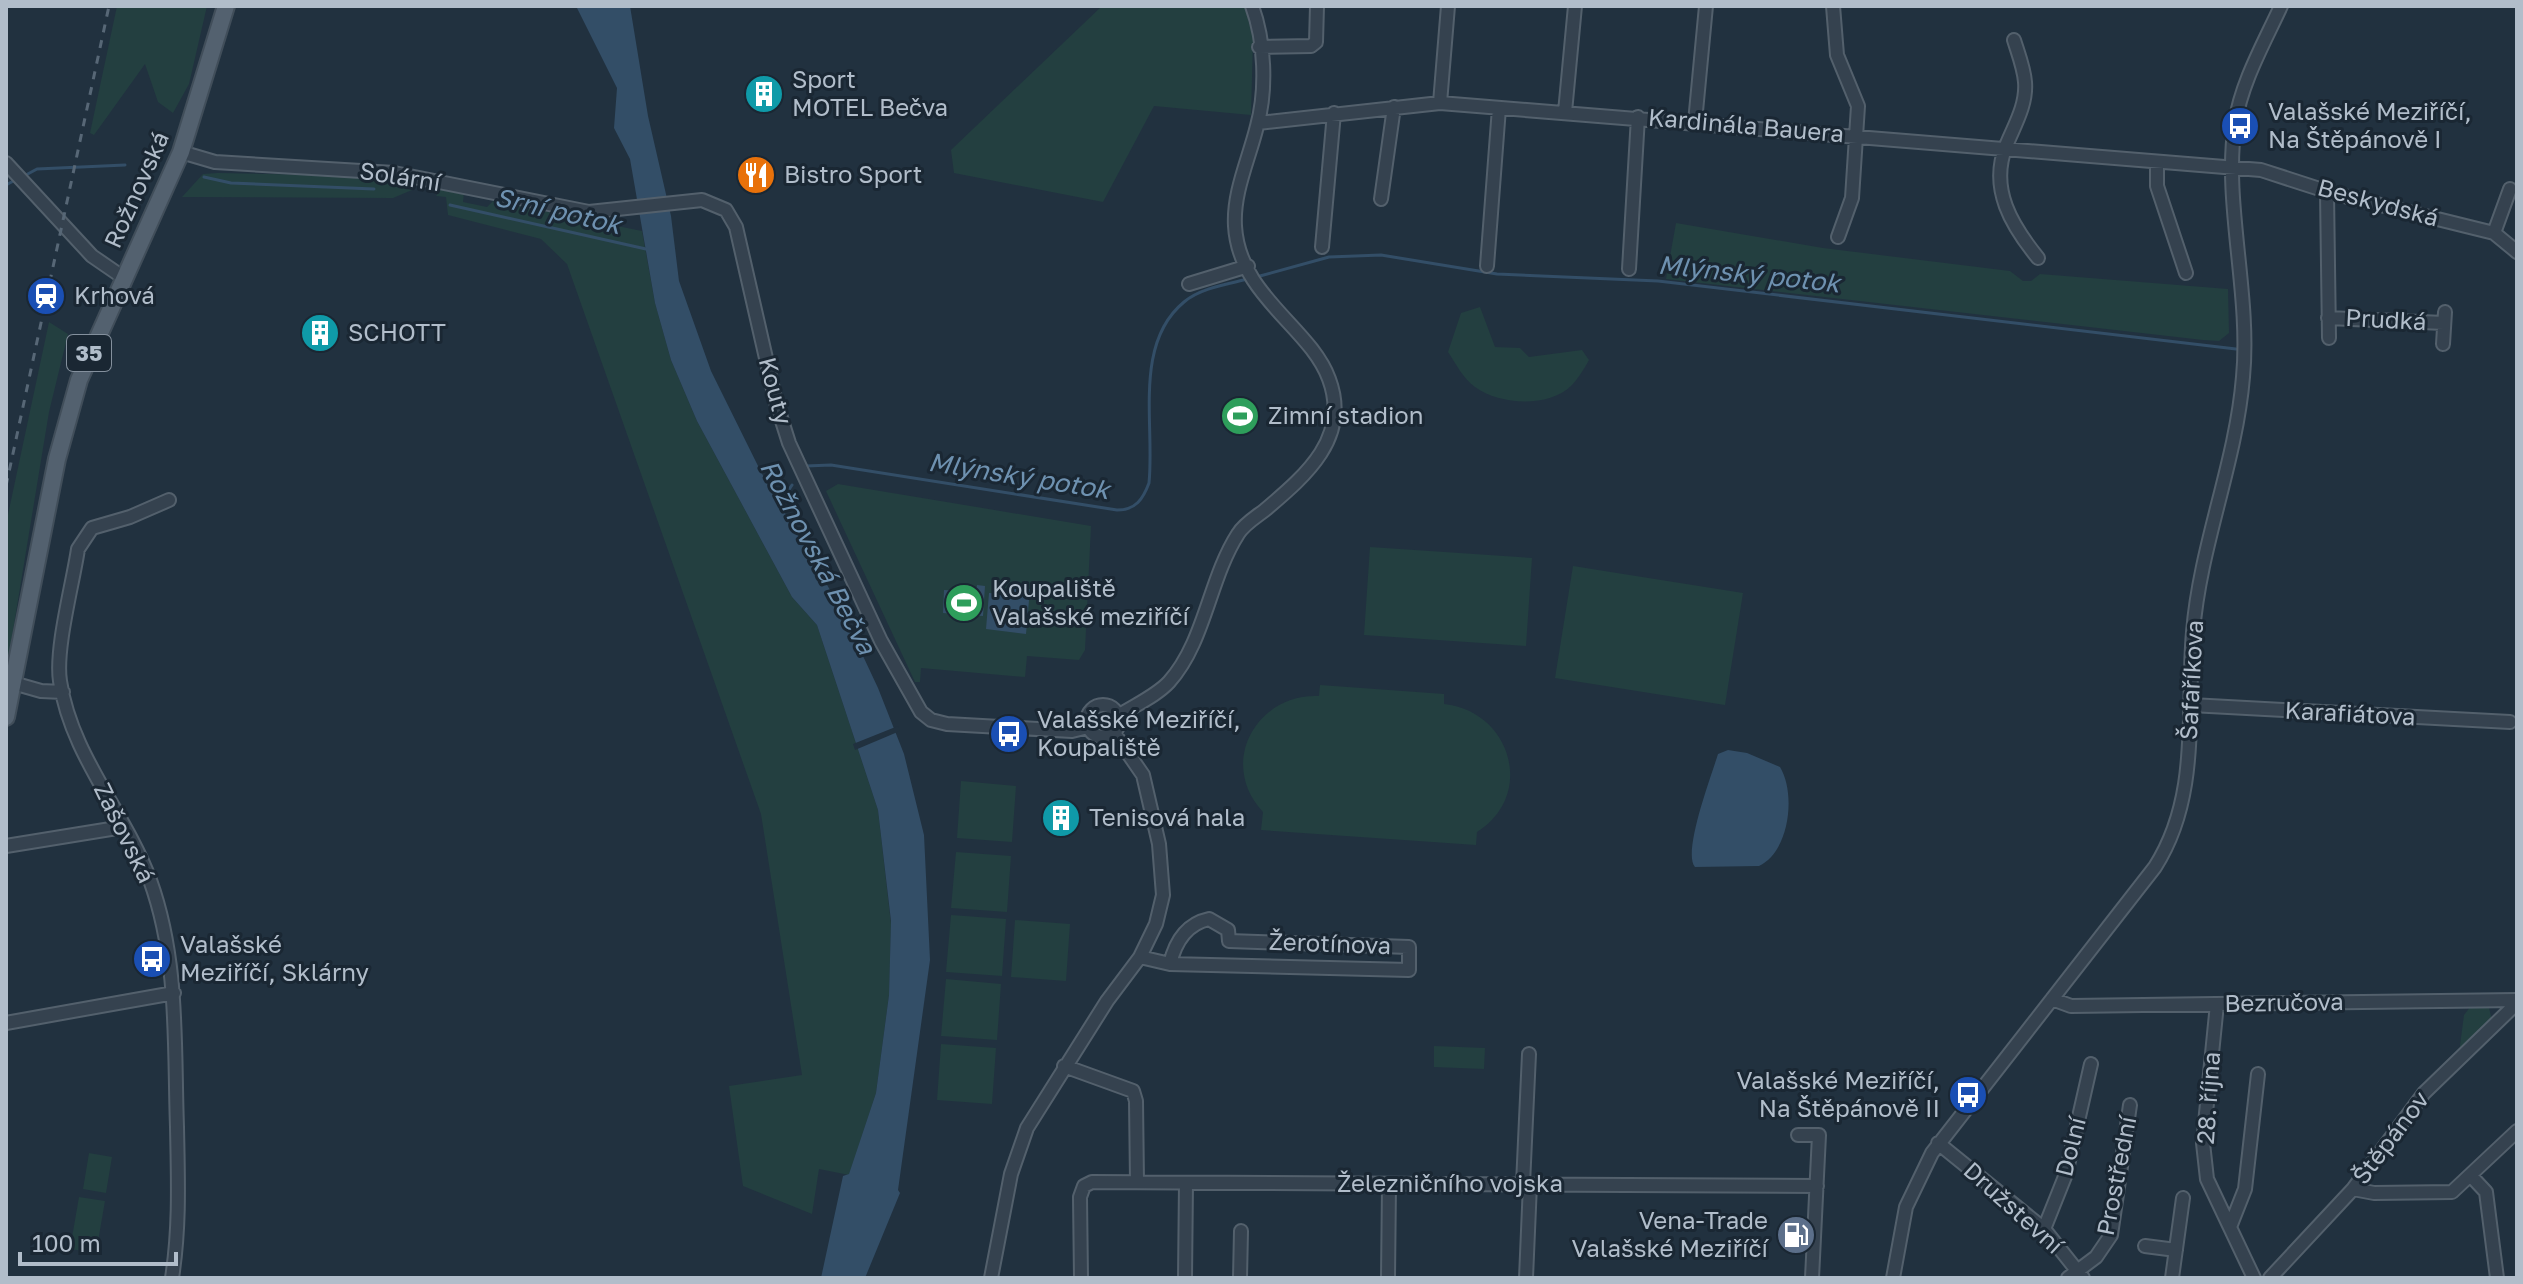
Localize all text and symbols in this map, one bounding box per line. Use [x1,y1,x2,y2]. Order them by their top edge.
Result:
place label: Sport MOTEL Bečva [792,64,948,121]
building icon: Sport MOTEL Bečva [743,73,785,115]
place label: Valašské Meziříčí, Na Štěpánově I [2268,96,2472,153]
street label: Kardinála Bauera [1647,101,1845,148]
bus stop icon: Valašské Meziříčí, Na Štěpánově I [2219,105,2261,147]
street label: Rožnovská [97,127,174,252]
restaurant icon: Bistro Sport [735,154,777,196]
street label: Solární [358,155,444,196]
place label: Bistro Sport [784,159,922,188]
street label: Beskydská [2315,172,2442,232]
water label: Srní potok [492,181,626,241]
water label: Mlýnský potok [1657,249,1844,299]
station icon: Krhová [25,275,67,317]
place label: Krhová [74,280,155,309]
street label: Prudká [2345,302,2427,335]
building icon: SCHOTT [299,312,341,354]
place label: SCHOTT [348,317,446,346]
road number: 35 [67,335,111,371]
street label: Kouty [754,354,799,427]
sports icon: Zimní stadion [1219,395,1261,437]
place label: Zimní stadion [1268,400,1424,429]
water label: Mlýnský potok [926,446,1114,505]
water label: Rožnovská Bečva [754,454,883,661]
place label: Koupaliště Valašské meziříčí [992,573,1191,630]
sports icon: Koupaliště Valašské meziříčí [943,582,985,624]
street label: Šafaříkova [2173,619,2208,741]
street label: Karafiátova [2284,695,2416,730]
place label: Valašské Meziříčí, Koupaliště [1037,704,1241,761]
bus stop icon: Valašské Meziříčí, Koupaliště [988,713,1030,755]
street label: Zašovská [89,778,162,887]
building icon: Tenisová hala [1040,797,1082,839]
place label: Tenisová hala [1089,802,1245,831]
street label: Žerotínova [1268,926,1392,959]
place label: Valašské Meziříčí, Sklárny [180,929,369,986]
bus stop icon: Valašské Meziříčí, Sklárny [131,938,173,980]
street label: Bezručova [2224,986,2344,1017]
street label: 28. října [2190,1051,2225,1145]
place label: Valašské Meziříčí, Na Štěpánově II [1736,1065,1940,1122]
bus stop icon: Valašské Meziříčí, Na Štěpánově II [1947,1074,1989,1116]
street label: Štěpánov [2345,1085,2434,1189]
street label: Dolní [2048,1112,2091,1179]
street label: Prostřední [2090,1112,2142,1238]
street label: Družstevní [1958,1155,2071,1260]
street label: Železničního vojska [1337,1168,1563,1197]
place label: Vena-Trade Valašské Meziříčí [1572,1205,1770,1262]
fuel station icon: Vena-Trade Valašské Meziříčí [1775,1214,1817,1256]
scale bar [20,1216,176,1266]
text: 100 m [32,1228,101,1257]

